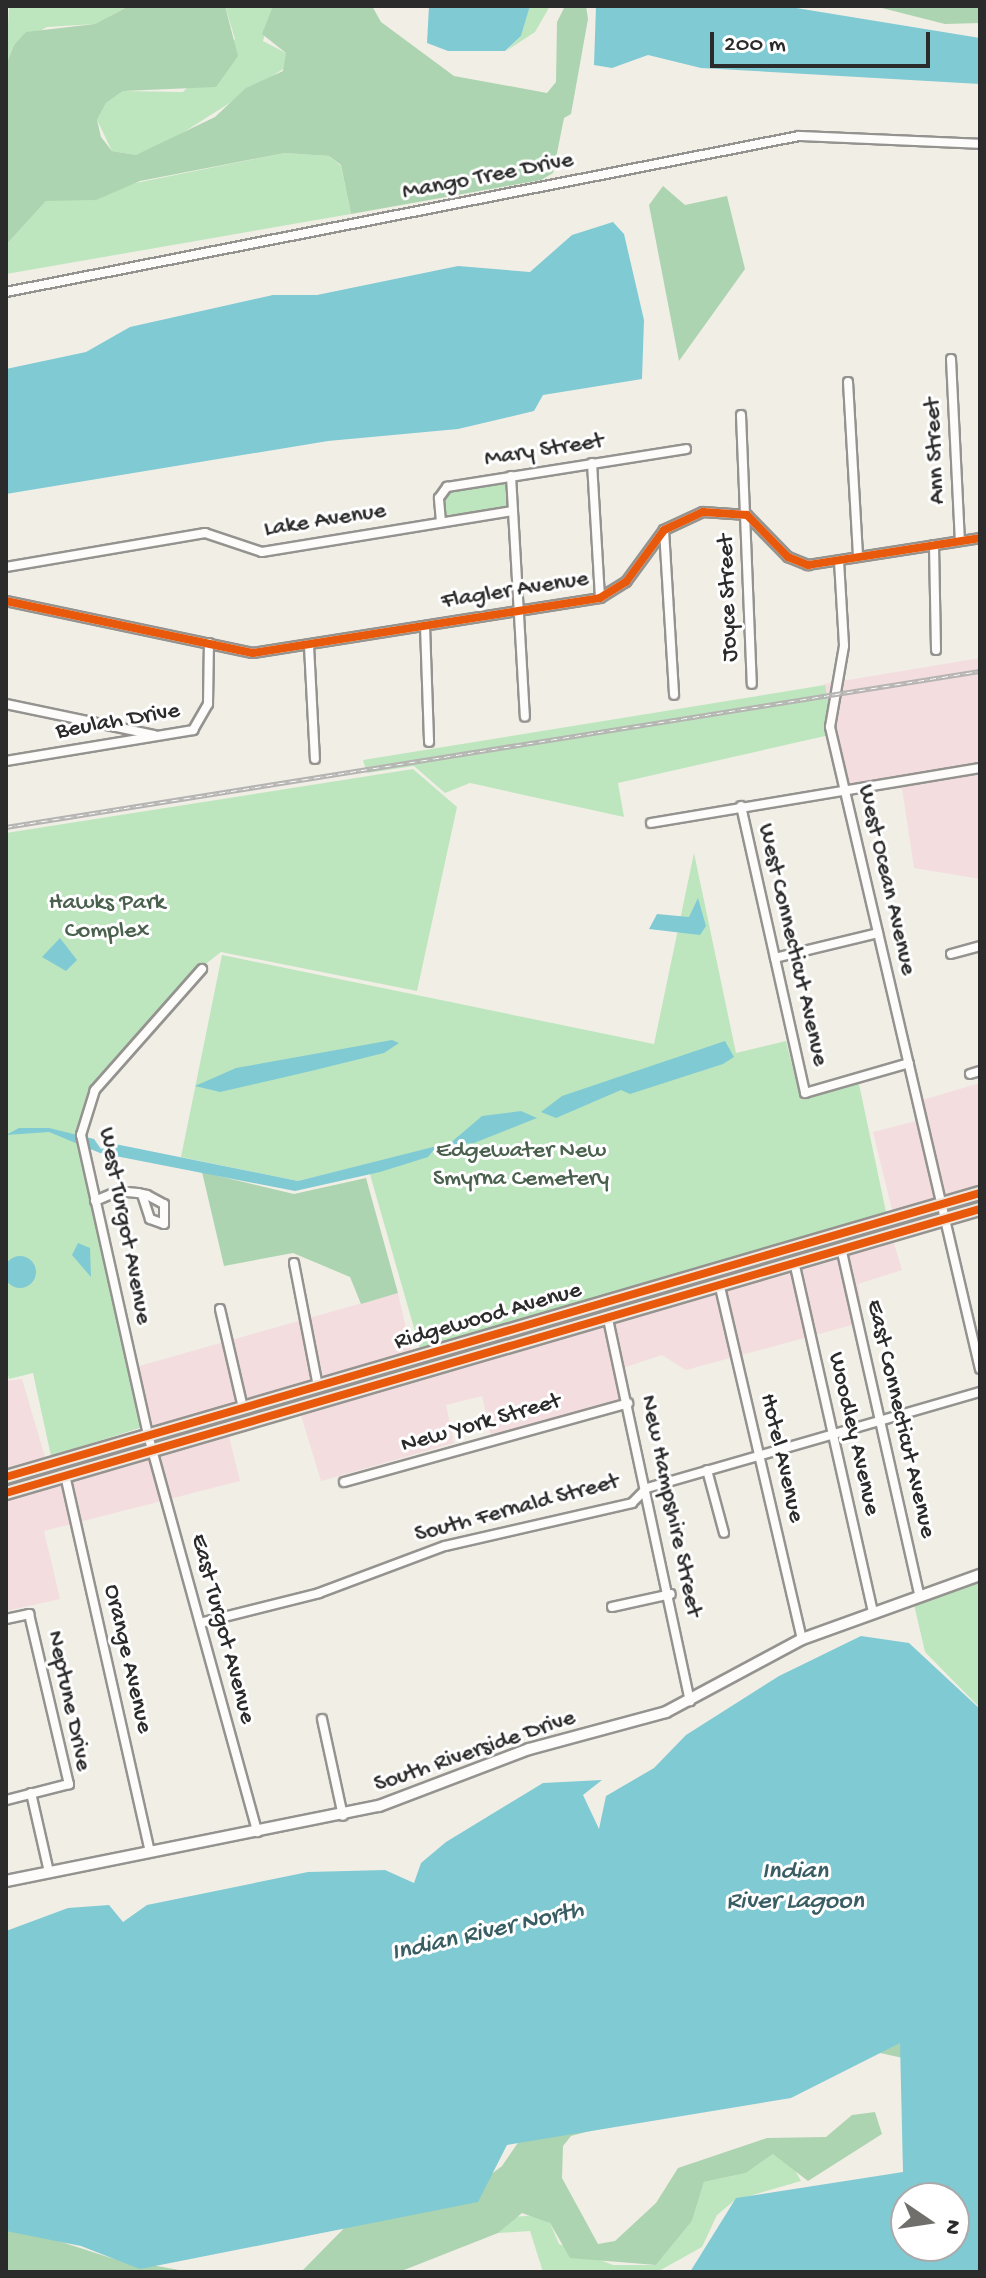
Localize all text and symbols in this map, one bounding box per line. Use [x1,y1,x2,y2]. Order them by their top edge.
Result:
scale bar [714,16,934,66]
text: 200 m [724,31,786,60]
street label: Mango Tree Drive [400,146,576,208]
street label: Ann Street [919,397,953,505]
street label: Mary Street [483,427,605,475]
street label: Lake Avenue [262,497,388,545]
street label: Joyce Street [712,534,746,662]
street label: Flagler Avenue [439,565,591,617]
street label: Beulah Drive [54,697,182,747]
street label: West Ocean Avenue [850,782,922,978]
street label: West Connecticut Avenue [750,821,834,1069]
park label: Hawks Park Complex [49,890,165,946]
street label: West Turgot Avenue [91,1125,157,1327]
park label: Edgewater New Smyrna Cemetery [433,1138,609,1194]
street label: Ridgewood Avenue [391,1277,585,1357]
street label: East Connecticut Avenue [859,1297,941,1541]
street label: Woodley Avenue [820,1350,886,1518]
street label: New York Street [398,1387,564,1461]
street label: Hotel Avenue [752,1391,810,1525]
street label: New Hampshire Street [632,1393,708,1619]
street label: South Fernald Street [412,1468,622,1550]
street label: East Turgot Avenue [183,1531,261,1727]
street label: Orange Avenue [96,1582,158,1736]
street label: Neptune Drive [39,1628,97,1774]
street label: South Riverside Drive [371,1704,579,1800]
water label: Indian River Lagoon [726,1857,864,1918]
water label: Indian River North [389,1896,587,1970]
north arrow [890,2182,970,2262]
text: N [937,2217,966,2237]

